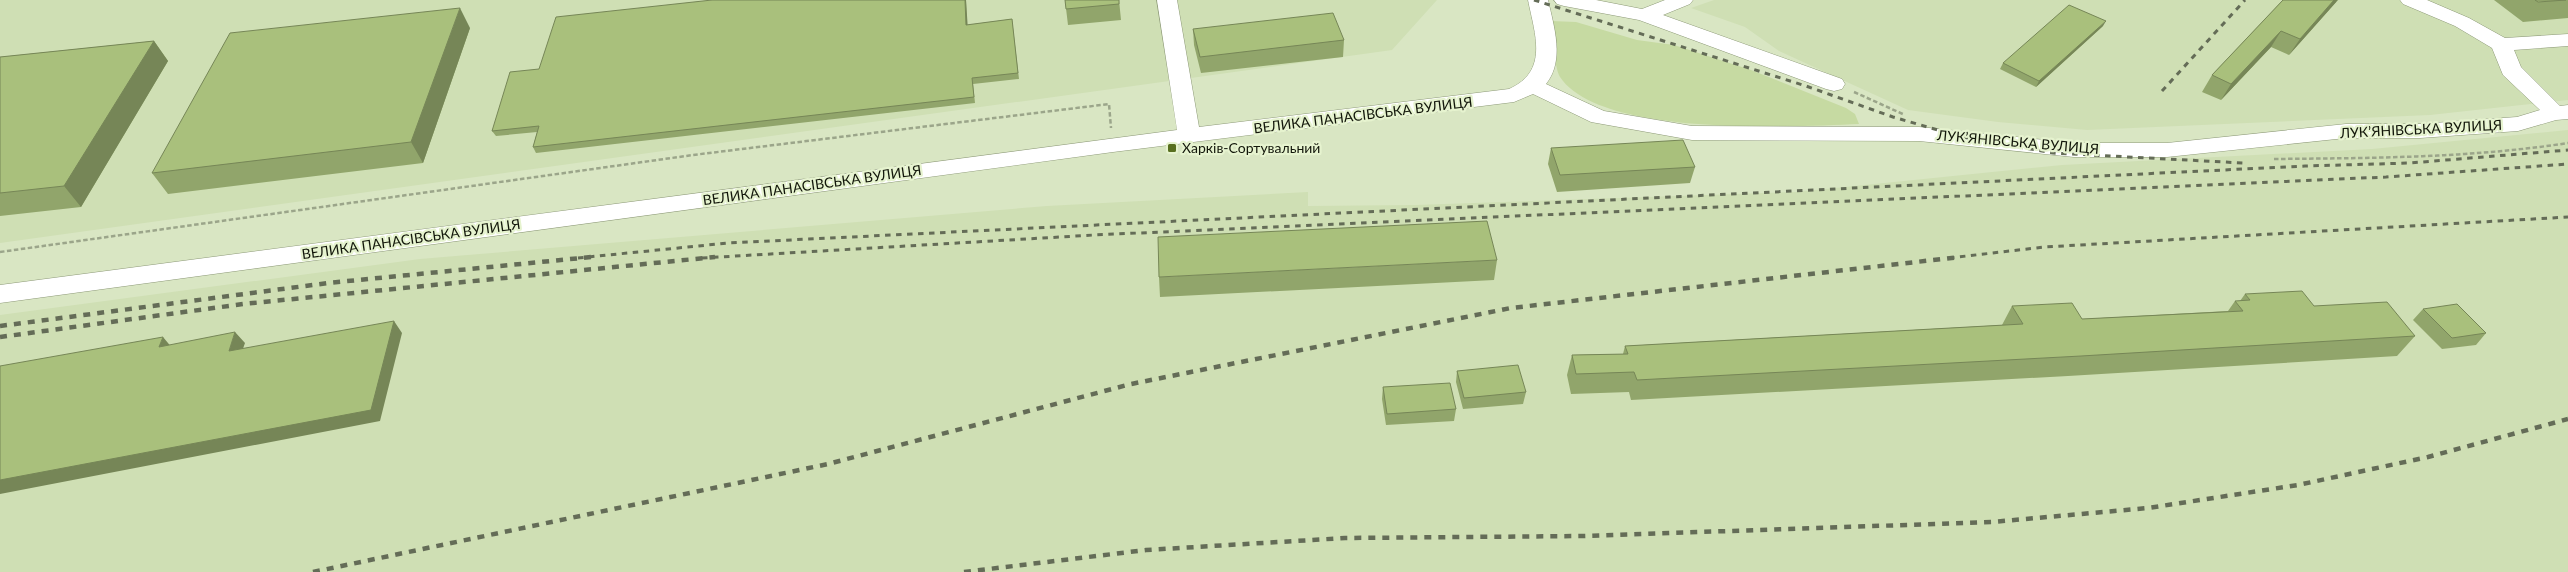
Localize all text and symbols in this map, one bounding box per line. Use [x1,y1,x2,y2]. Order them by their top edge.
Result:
street label: ВЕЛИКА ПАНАСІВСЬКА ВУЛИЦЯ [1252,93,1473,136]
street label: ЛУК’ЯНІВСЬКА ВУЛИЦЯ [2338,116,2503,141]
street label: ЛУК’ЯНІВСЬКА ВУЛИЦЯ [1935,126,2100,157]
place label: Харків-Сортувальний [1182,139,1320,156]
marker: Харків-Сортувальний [1166,142,1178,154]
street label: ВЕЛИКА ПАНАСІВСЬКА ВУЛИЦЯ [702,161,922,208]
street label: ВЕЛИКА ПАНАСІВСЬКА ВУЛИЦЯ [301,215,521,262]

